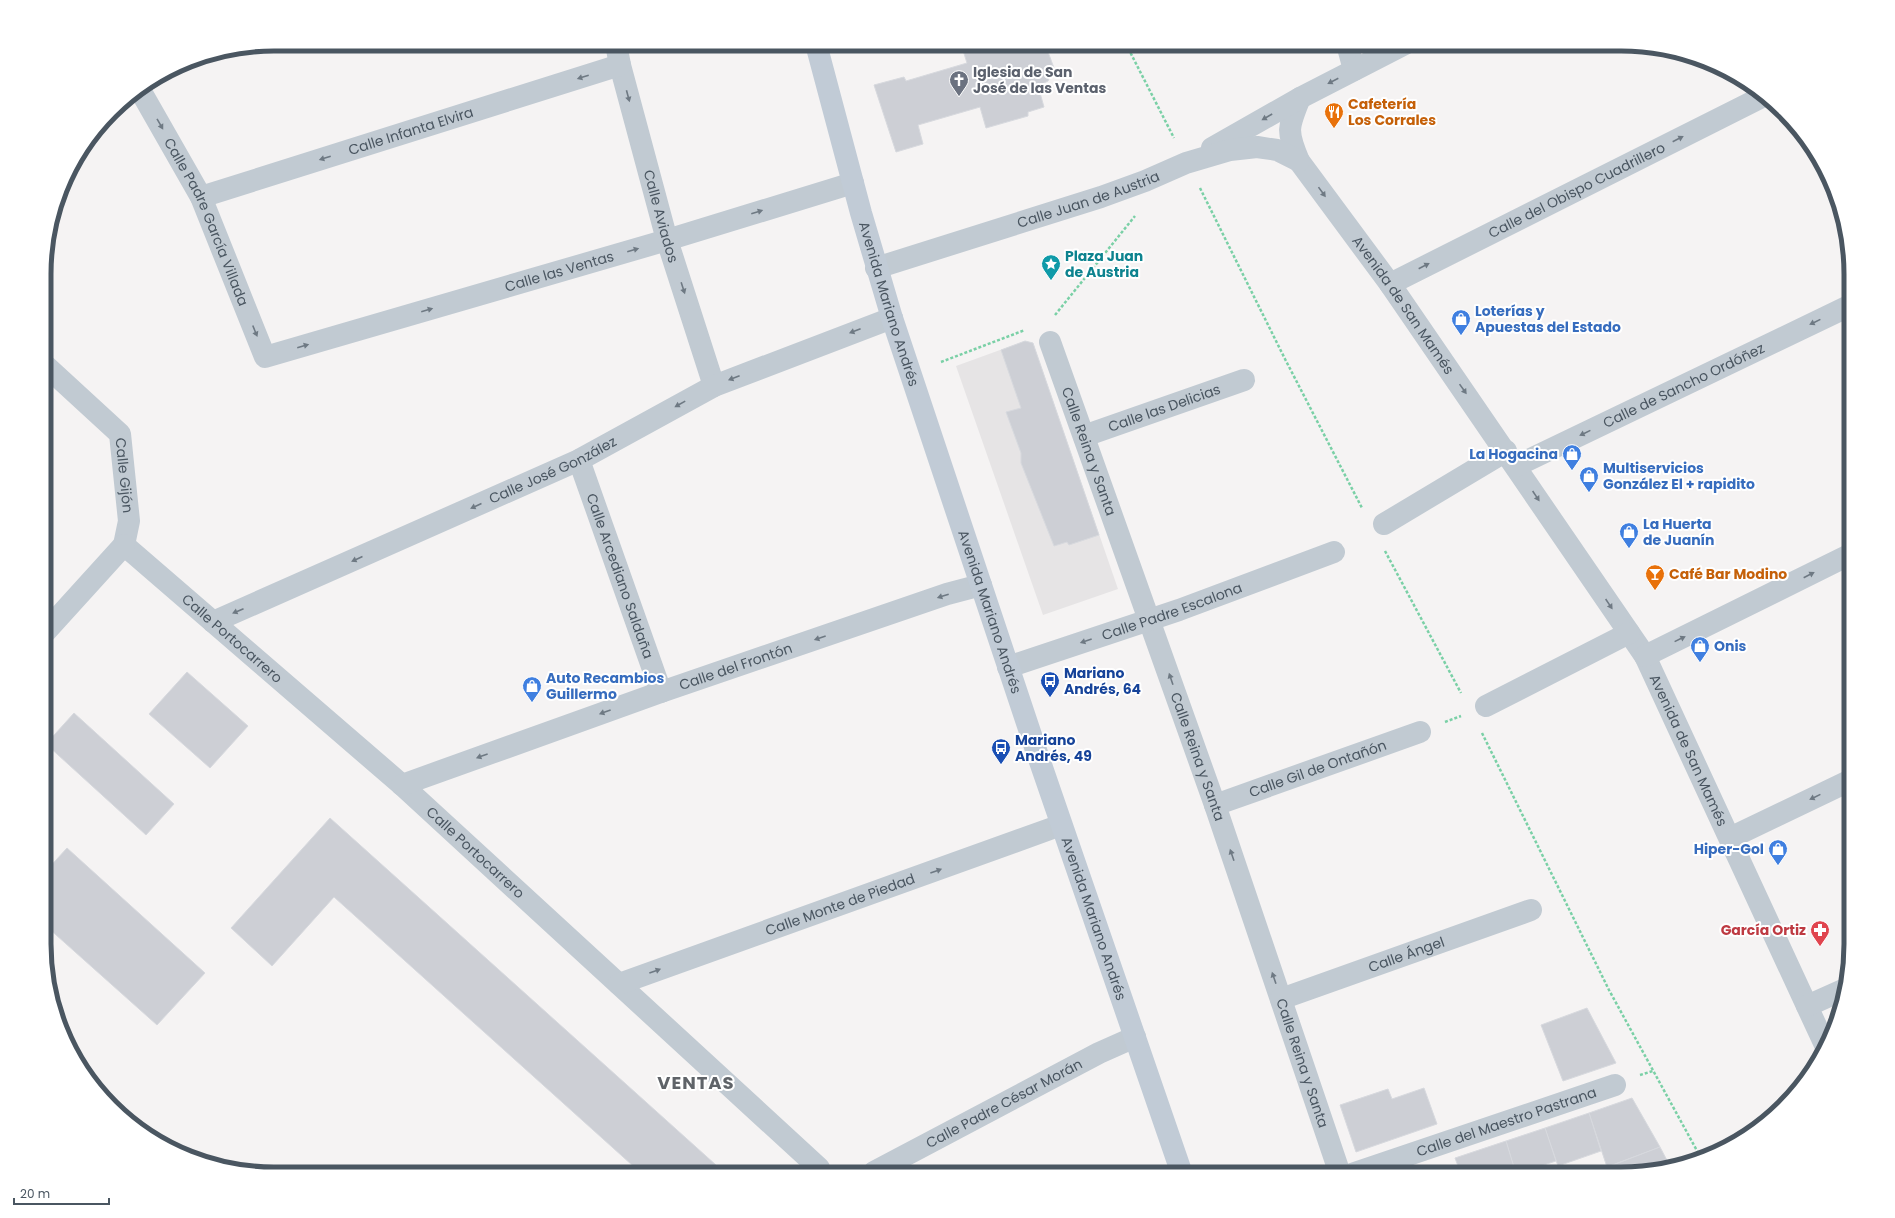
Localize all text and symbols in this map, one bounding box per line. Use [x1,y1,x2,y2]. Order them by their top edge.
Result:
place label: Iglesia de San José de las Ventas [973,62,1106,98]
church icon: Iglesia de San José de las Ventas [948,69,970,97]
one-way arrow [576,74,588,80]
one-way arrow [1327,78,1338,84]
one-way arrow [625,90,631,102]
place label: Cafetería Los Corrales [1348,94,1436,130]
restaurant icon: Cafetería Los Corrales [1323,101,1345,129]
street label: Calle Infanta Elvira [346,102,476,160]
one-way arrow [1261,114,1273,121]
one-way arrow [156,118,163,130]
street label: Calle Padre García Villada [159,134,254,309]
one-way arrow [1673,136,1684,142]
street label: Calle del Obispo Cuadrillero [1485,137,1669,243]
one-way arrow [319,155,331,161]
street label: Calle Juan de Austria [1015,166,1163,233]
street label: Calle Aviados [639,168,684,265]
one-way arrow [1318,187,1326,197]
one-way arrow [752,209,764,215]
street label: Avenida Mariano Andrés [854,219,924,389]
street label: Avenida de San Mamés [1348,232,1459,378]
street label: Calle las Ventas [502,246,616,297]
place label: Plaza Juan de Austria [1065,246,1143,282]
one-way arrow [627,247,639,253]
place icon: Plaza Juan de Austria [1040,253,1062,281]
one-way arrow [1419,263,1430,269]
one-way arrow [680,282,686,294]
place label: Loterías y Apuestas del Estado [1475,301,1621,337]
one-way arrow [422,307,434,313]
shop icon: Loterías y Apuestas del Estado [1450,308,1472,336]
one-way arrow [1810,319,1821,325]
one-way arrow [252,325,258,337]
one-way arrow [849,329,861,335]
street label: Calle de Sancho Ordóñez [1600,338,1768,433]
one-way arrow [297,343,309,349]
one-way arrow [727,376,739,382]
street label: Calle las Delicias [1105,379,1223,437]
street label: Calle Reina y Santa [1057,384,1121,518]
one-way arrow [1459,384,1467,394]
one-way arrow [674,401,686,408]
one-way arrow [1579,430,1590,436]
street label: Calle José González [486,431,620,509]
street label: Calle Gijón [110,437,138,514]
shop icon: La Hogacina [1561,443,1583,471]
place label: La Hogacina [1469,444,1558,464]
place label: Multiservicios González El + rapidito [1603,458,1755,494]
shop icon: Multiservicios González El + rapidito [1578,465,1600,493]
street label: Calle Arcediano Saldaña [582,491,658,661]
one-way arrow [1532,491,1540,501]
one-way arrow [470,503,481,509]
place label: La Huerta de Juanín [1643,514,1715,550]
shop icon: La Huerta de Juanín [1618,521,1640,549]
street label: Avenida Mariano Andrés [953,527,1027,696]
one-way arrow [351,555,363,562]
bar icon: Café Bar Modino [1644,563,1666,591]
place label: Café Bar Modino [1669,564,1787,584]
one-way arrow [1803,572,1814,578]
street label: Calle Padre Escalona [1099,577,1245,645]
street label: Calle Portocarrero [178,589,287,688]
one-way arrow [937,593,949,599]
one-way arrow [1605,598,1613,609]
one-way arrow [233,608,244,614]
one-way arrow [814,635,826,641]
shop icon: Onis [1689,635,1711,663]
one-way arrow [1674,636,1685,642]
place label: Onis [1714,636,1747,656]
street label: Calle del Frontón [676,638,795,695]
one-way arrow [1080,638,1092,644]
place label: Mariano Andrés, 64 [1064,663,1141,699]
place label: Auto Recambios Guillermo [546,668,664,704]
bus stop icon: Mariano Andrés, 64 [1039,670,1061,698]
street label: Avenida de San Mamés [1645,671,1732,829]
one-way arrow [1167,673,1173,685]
shop icon: Auto Recambios Guillermo [521,675,543,703]
street label: Calle Reina y Santa [1166,689,1230,824]
one-way arrow [598,710,610,716]
place label: Mariano Andrés, 49 [1015,730,1092,766]
street label: Calle Gil de Ontañón [1246,735,1389,802]
bus stop icon: Mariano Andrés, 49 [990,737,1012,765]
one-way arrow [476,754,488,760]
one-way arrow [1810,794,1821,800]
street label: Calle Portocarrero [422,802,529,903]
street label: Avenida Mariano Andrés [1057,834,1131,1003]
shop icon: Hiper-Gol [1767,838,1789,866]
place label: Hiper-Gol [1694,839,1764,859]
one-way arrow [1228,848,1234,860]
one-way arrow [930,867,942,873]
street label: Calle Monte de Piedad [763,868,918,941]
pharmacy icon: García Ortiz [1809,919,1831,947]
place label: García Ortiz [1721,920,1806,940]
street label: Calle Ángel [1365,932,1447,977]
one-way arrow [650,968,662,974]
one-way arrow [1270,971,1276,983]
street label: Calle Reina y Santa [1271,996,1334,1130]
street label: Calle Padre César Morán [922,1054,1086,1153]
district label: VENTAS [657,1070,735,1095]
street label: Calle del Maestro Pastrana [1414,1082,1599,1161]
scale bar [14,1180,109,1206]
text: 20 m [20,1185,50,1202]

